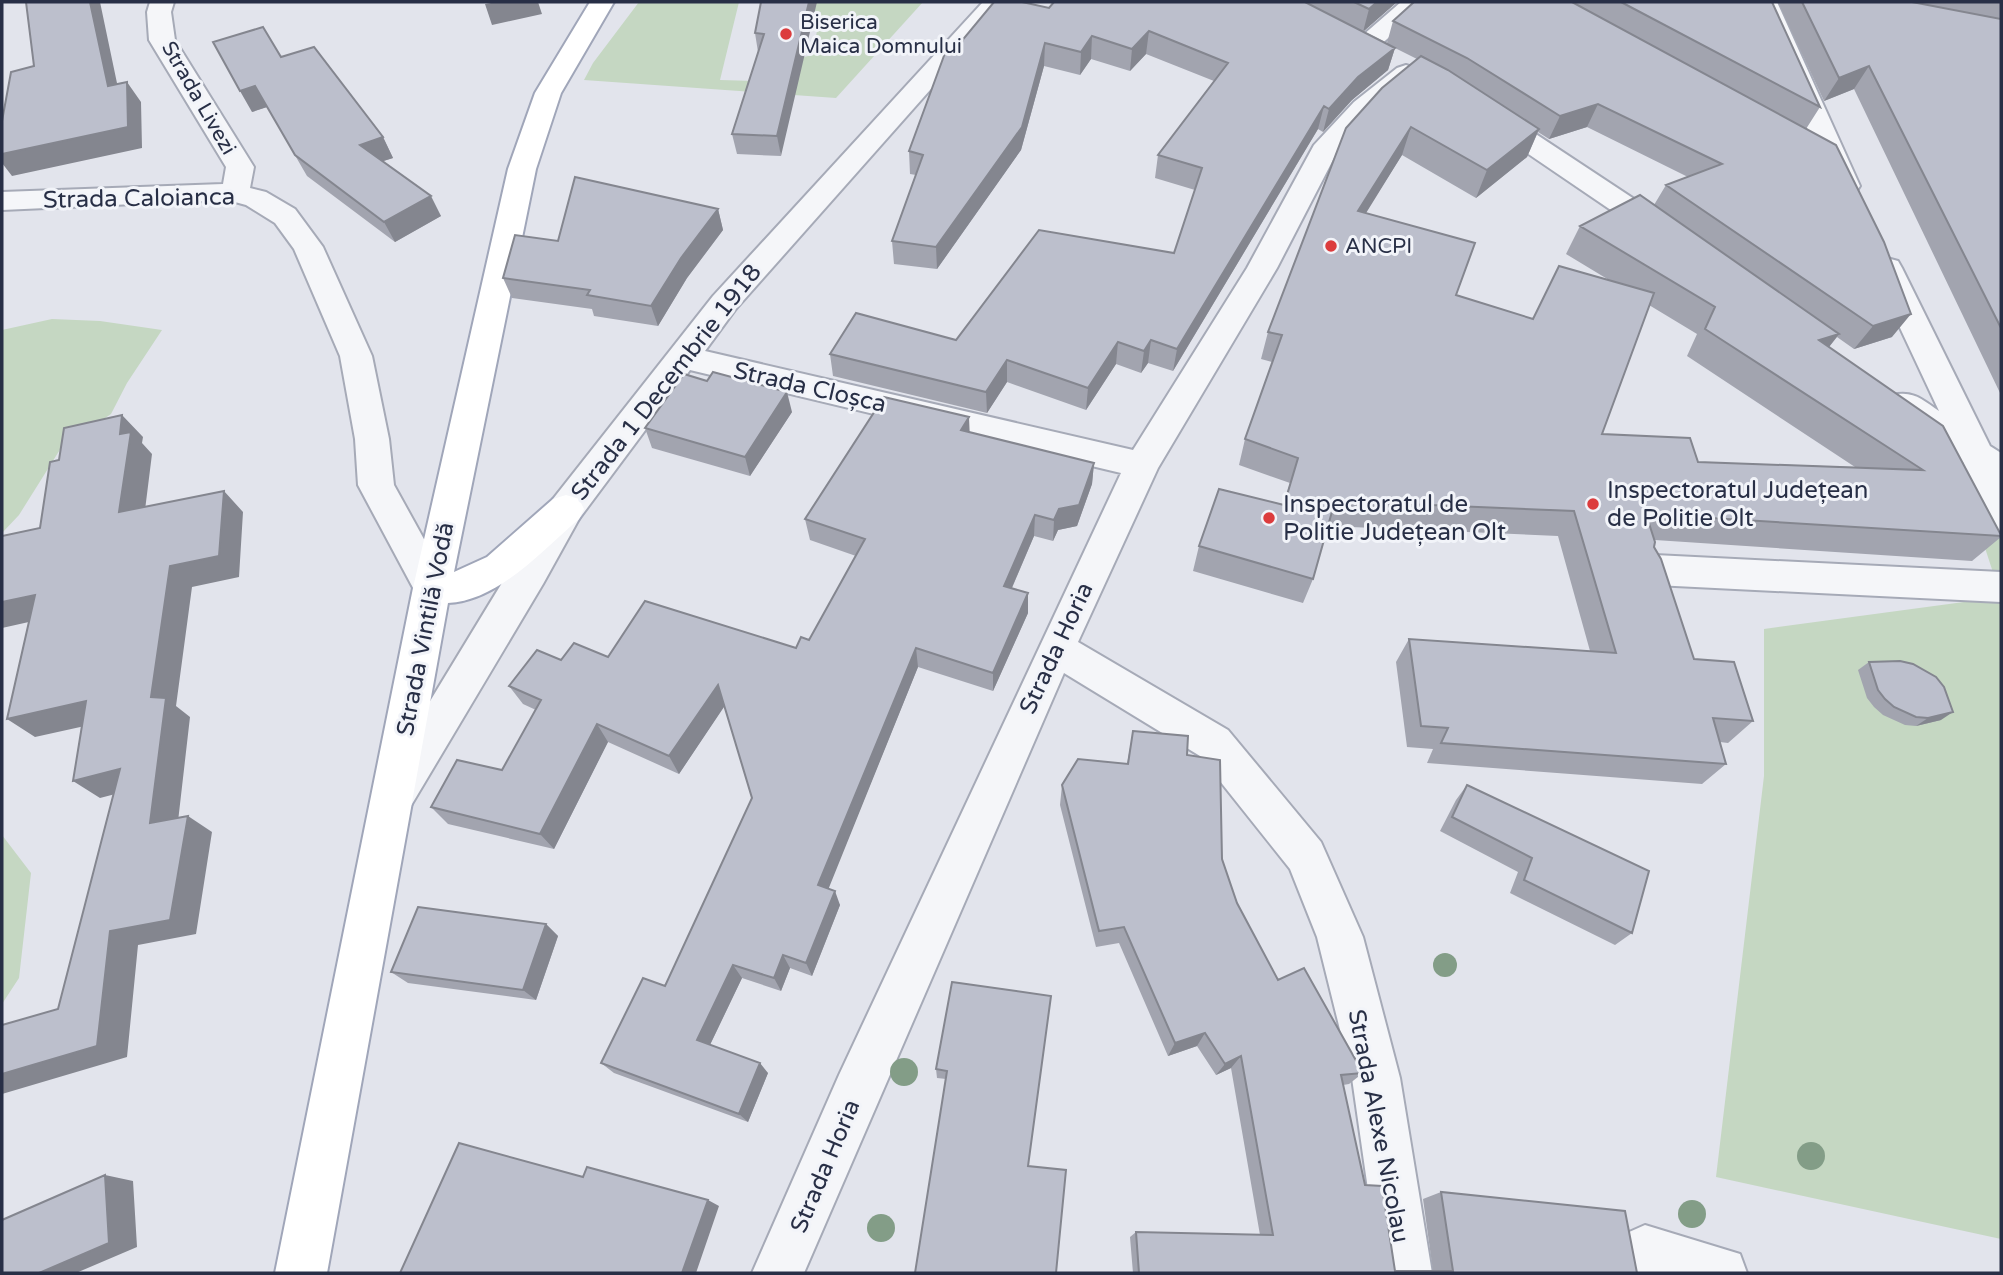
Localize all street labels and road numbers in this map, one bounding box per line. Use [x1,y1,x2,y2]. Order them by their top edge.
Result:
street label: Strada Livezi [156,37,241,159]
street label: Strada Caloianca [43,182,235,215]
street label: Strada 1 Decembrie 1918 [565,258,768,506]
street label: Strada Cloșca [731,356,889,419]
street label: Strada Vintilă Vodă [391,520,460,738]
street label: Strada Horia [1013,578,1100,719]
street label: Strada Alexe Nicolau [1342,1007,1415,1245]
street label: Strada Horia [784,1095,867,1237]

